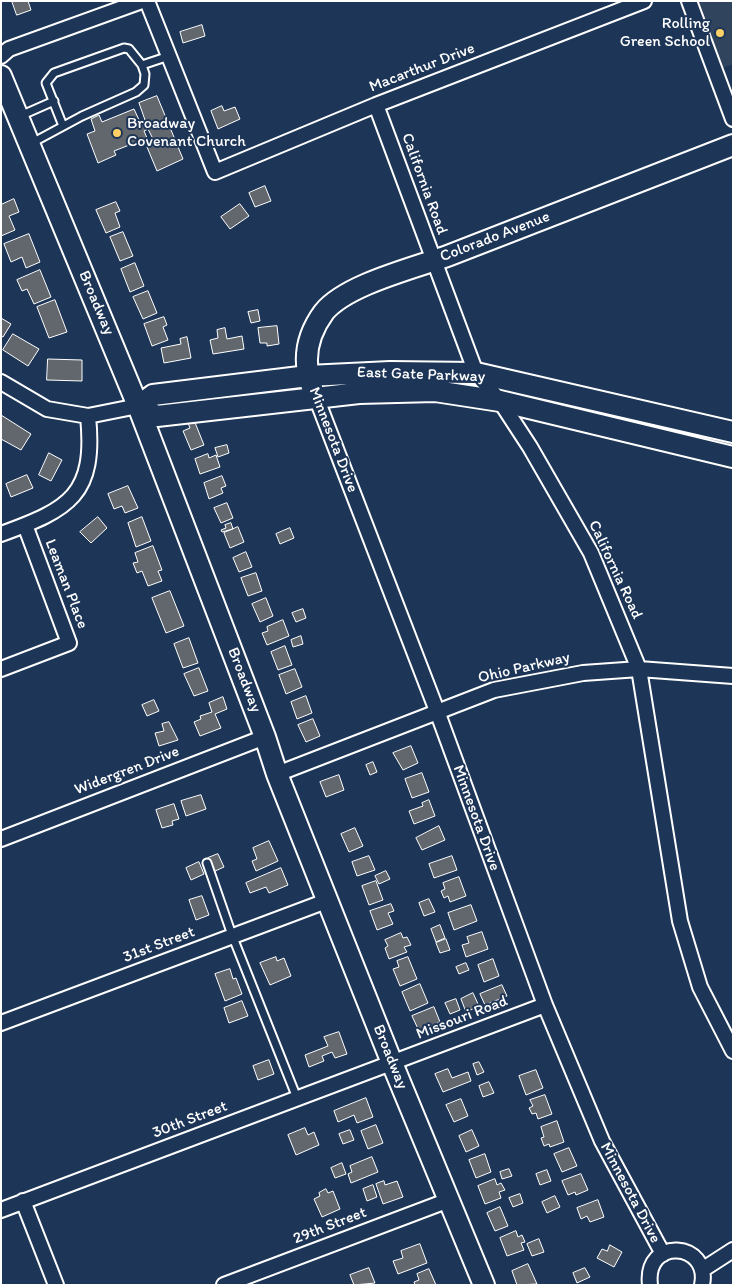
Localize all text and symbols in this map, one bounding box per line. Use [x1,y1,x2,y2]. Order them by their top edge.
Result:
place label: Rolling Green School [620,14,710,52]
marker: Rolling Green School [714,27,726,39]
street label: Macarthur Drive [367,39,477,97]
place label: Broadway Covenant Church [127,114,246,152]
marker: Broadway Covenant Church [111,127,123,139]
street label: California Road [397,131,451,237]
street label: Colorado Avenue [437,207,553,267]
street label: Broadway [74,268,118,338]
street label: East Gate Parkway [357,363,485,387]
street label: Minnesota Drive [304,385,362,495]
street label: California Road [584,518,646,622]
street label: Leaman Place [40,537,92,631]
street label: Broadway [223,645,265,715]
street label: Ohio Parkway [476,648,572,688]
street label: Widergren Drive [72,742,182,800]
street label: Minnesota Drive [448,762,504,874]
street label: 31st Street [120,923,198,967]
street label: Missouri Road [414,992,510,1044]
street label: Broadway [368,1022,412,1092]
street label: 30th Street [150,1097,230,1143]
street label: Minnesota Drive [595,1139,665,1247]
street label: 29th Street [291,1203,369,1249]

